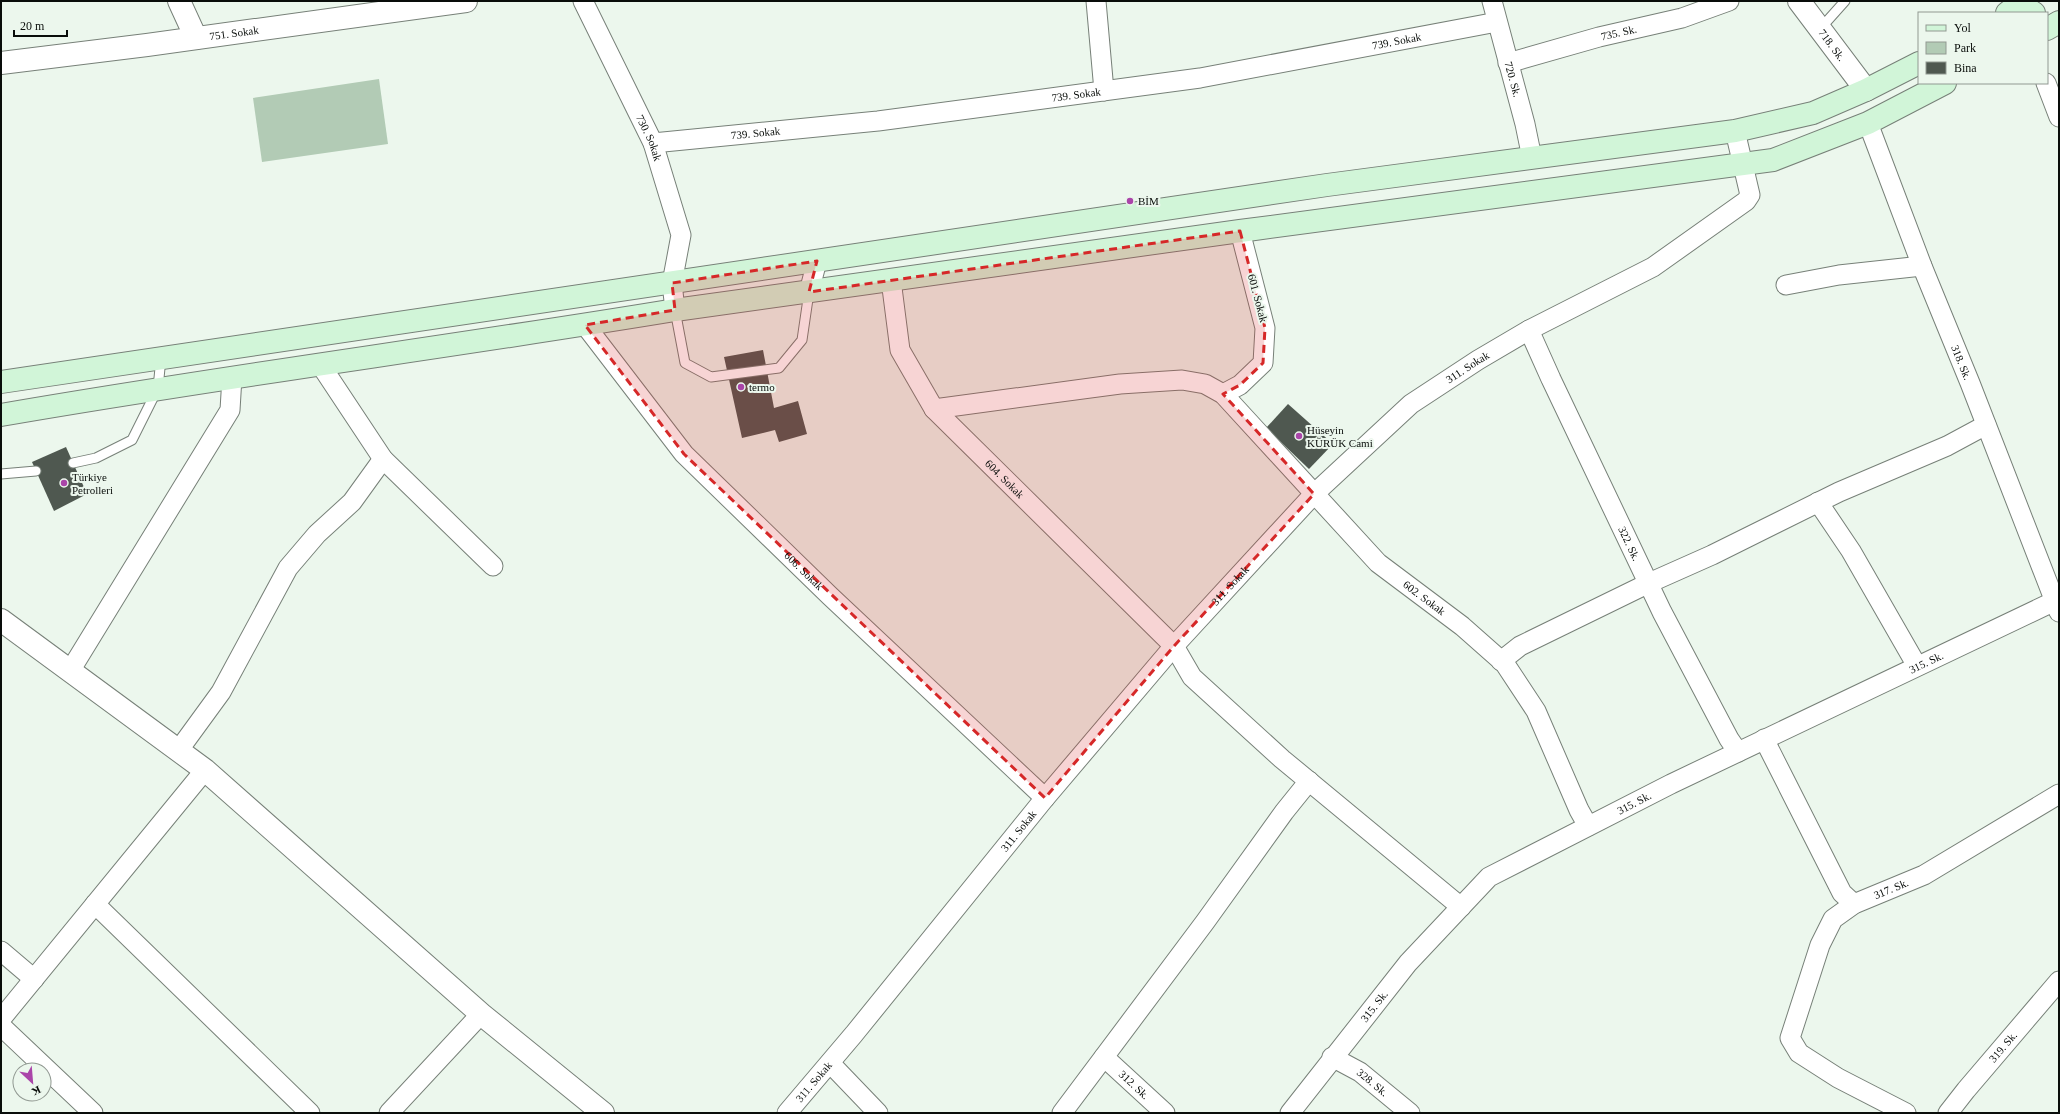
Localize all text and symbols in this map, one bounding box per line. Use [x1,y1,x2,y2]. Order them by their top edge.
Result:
scale bar [14,12,67,38]
legend [1918,12,2048,84]
text: 20 m [20,19,45,33]
text: Yol [1954,21,1971,35]
street label: 735. Sk. [1600,22,1638,42]
street label: 751. Sokak [209,24,260,42]
street label: 718. Sk. [1816,27,1848,63]
street label: 739. Sokak [1371,30,1423,51]
text: Park [1954,41,1976,55]
street label: 720. Sk. [1502,60,1524,99]
text: Bina [1954,61,1977,75]
street label: 739. Sokak [1051,85,1102,104]
street label: 730. Sokak [634,112,664,163]
street label: 739. Sokak [730,125,781,141]
place label: BİM [1138,195,1159,207]
marker: BİM [1125,196,1135,206]
street label: 601. Sokak [1246,273,1270,324]
street label: 318. Sk. [1949,343,1974,382]
street label: 311. Sokak [1444,349,1492,385]
place label: termo [749,381,775,393]
marker: termo [736,382,746,392]
place label: Hüseyin KÜRÜK Cami [1307,424,1373,449]
marker: Hüseyin KÜRÜK Cami [1294,431,1304,441]
street label: 604. Sokak [983,457,1027,501]
place label: Türkiye Petrolleri [72,471,113,496]
marker: Türkiye Petrolleri [59,478,69,488]
street label: 322. Sk. [1616,525,1643,563]
street label: 606. Sokak [782,549,826,593]
street label: 311. Sokak [1209,563,1251,607]
street label: 602. Sokak [1401,578,1448,618]
street label: 315. Sk. [1907,649,1945,676]
street label: 315. Sk. [1615,789,1653,816]
street label: 311. Sokak [998,808,1039,854]
street label: 317. Sk. [1872,876,1910,901]
street label: 315. Sk. [1358,988,1390,1024]
street label: 319. Sk. [1986,1029,2019,1065]
street label: 311. Sokak [793,1059,834,1104]
north arrow [12,1062,52,1102]
street label: 328. Sk. [1355,1066,1391,1099]
street label: 312. Sk. [1117,1068,1152,1102]
text: K [30,1084,43,1098]

